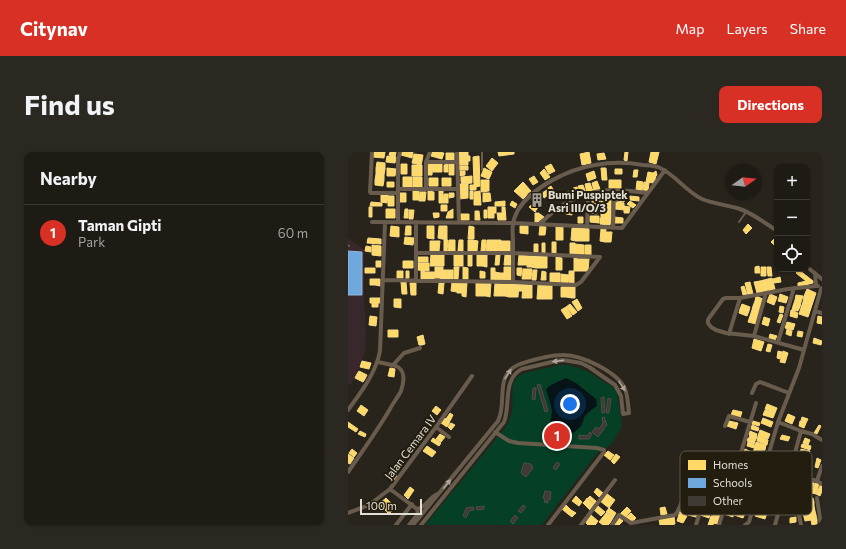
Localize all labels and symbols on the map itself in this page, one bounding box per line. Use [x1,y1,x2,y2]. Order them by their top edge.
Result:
north arrow [726,164,762,200]
place label: Bumi Puspiptek Asri III/O/3 [548,188,628,214]
building icon: Bumi Puspiptek Asri III/O/3 [529,192,545,208]
one-way arrow [552,358,565,365]
one-way arrow [504,368,511,380]
one-way arrow [618,381,626,391]
your location [560,394,580,414]
street label: Jalan Cemara IV [382,412,440,482]
pin: 1 [544,421,570,451]
legend [680,451,812,515]
text: Homes [713,458,748,471]
text: Schools [713,476,752,489]
one-way arrow [442,478,451,489]
text: Other [713,494,744,507]
scale bar [360,497,422,516]

